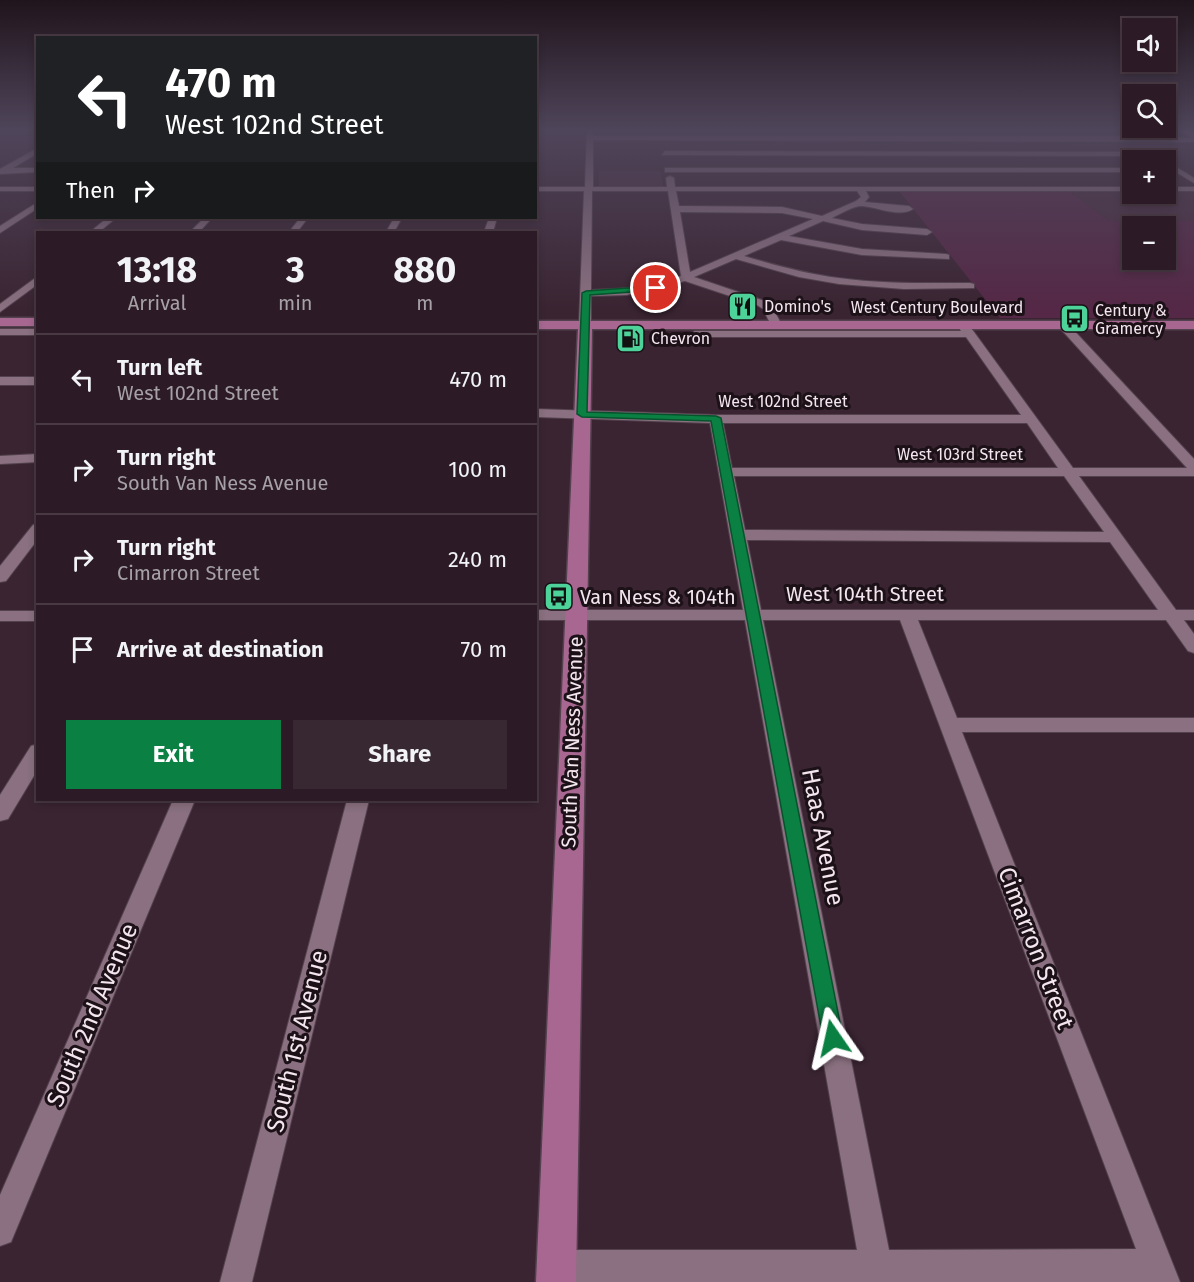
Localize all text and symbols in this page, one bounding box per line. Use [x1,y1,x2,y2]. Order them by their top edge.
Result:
map controls [1122,18,1176,270]
button: sound [1122,18,1176,72]
text: 470 m [165,58,277,108]
icon: left [66,60,144,138]
button: search [1122,84,1176,138]
text: West 102nd Street [165,109,383,141]
button: + [1122,150,1176,204]
icon: right [127,174,160,207]
text: Then [66,177,115,204]
button: − [1122,216,1176,270]
text: 13:18 [117,248,197,292]
text: 3 [286,248,305,292]
text: 880 [393,248,456,292]
pin [630,262,681,313]
icon: arrive [639,271,672,304]
restaurant icon: Domino's [727,290,759,322]
text: Arrival [128,291,186,315]
text: min [278,291,313,315]
text: m [416,291,433,315]
place label: Domino's [764,297,831,316]
street label: West Century Boulevard [851,298,1023,317]
place label: Century & Gramercy [1095,301,1167,338]
bus stop icon: Century & Gramercy [1058,303,1090,335]
fuel station icon: Chevron [614,322,646,354]
place label: Chevron [651,329,710,348]
text: Turn left [117,354,202,381]
icon: left [66,363,99,396]
text: 470 m [449,366,507,393]
text: West 102nd Street [117,381,279,405]
street label: West 102nd Street [718,392,848,411]
text: Turn right [117,444,216,471]
street label: West 103rd Street [897,445,1023,464]
icon: right [66,453,99,486]
text: 100 m [448,456,507,483]
text: South Van Ness Avenue [117,471,328,495]
text: Turn right [117,534,216,561]
icon: right [66,543,99,576]
text: 240 m [448,546,507,573]
text: Cimarron Street [117,561,260,585]
bus stop icon: Van Ness & 104th [543,581,575,613]
street label: West 104th Street [786,582,945,606]
place label: Van Ness & 104th [580,585,736,609]
icon: arrive [66,633,99,666]
text: Arrive at destination [117,636,324,663]
text: 70 m [461,636,507,663]
street label: South Van Ness Avenue [556,636,588,848]
button: Exit [66,720,281,789]
button: Share [293,720,507,789]
street label: Haas Avenue [796,766,850,908]
street label: Cimarron Street [992,863,1080,1033]
street label: South 2nd Avenue [41,919,143,1111]
street label: South 1st Avenue [261,947,333,1135]
position arrow [801,1006,865,1070]

